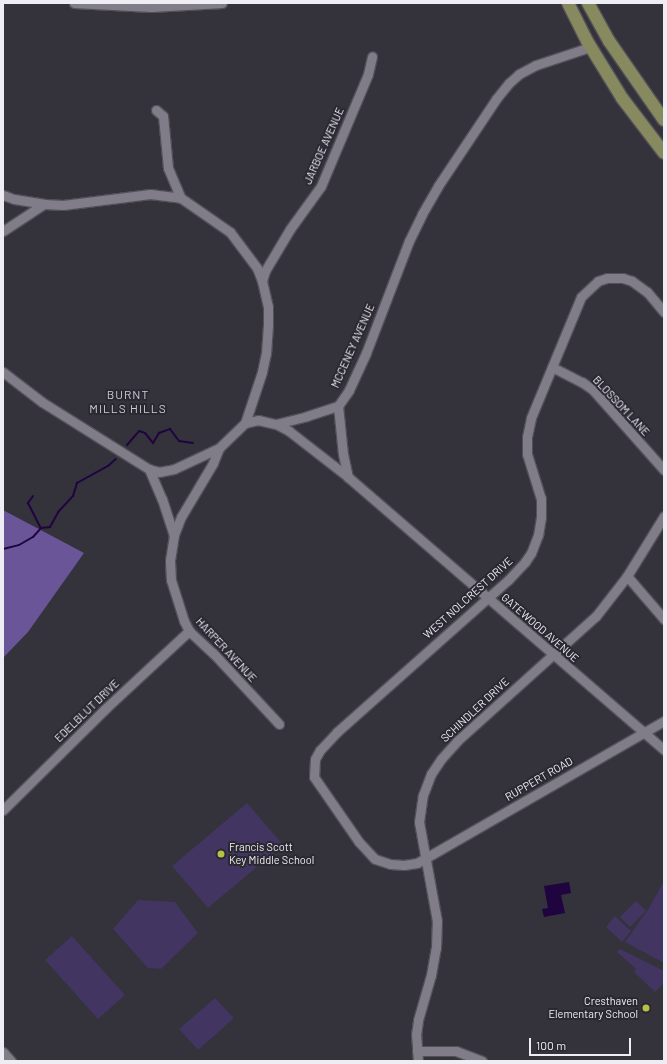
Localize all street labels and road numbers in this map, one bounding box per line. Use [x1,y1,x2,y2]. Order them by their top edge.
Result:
street label: JARBOE AVENUE [301,106,347,186]
street label: MCCENEY AVENUE [329,302,377,390]
street label: BLOSSOM LANE [590,373,652,439]
street label: WEST NOLCREST DRIVE [421,554,515,642]
street label: GATEWOOD AVENUE [499,591,581,665]
street label: HARPER AVENUE [193,615,259,685]
street label: SCHINDLER DRIVE [438,675,512,745]
street label: EDELBLUT DRIVE [52,677,122,745]
street label: RUPPERT ROAD [503,754,575,804]

